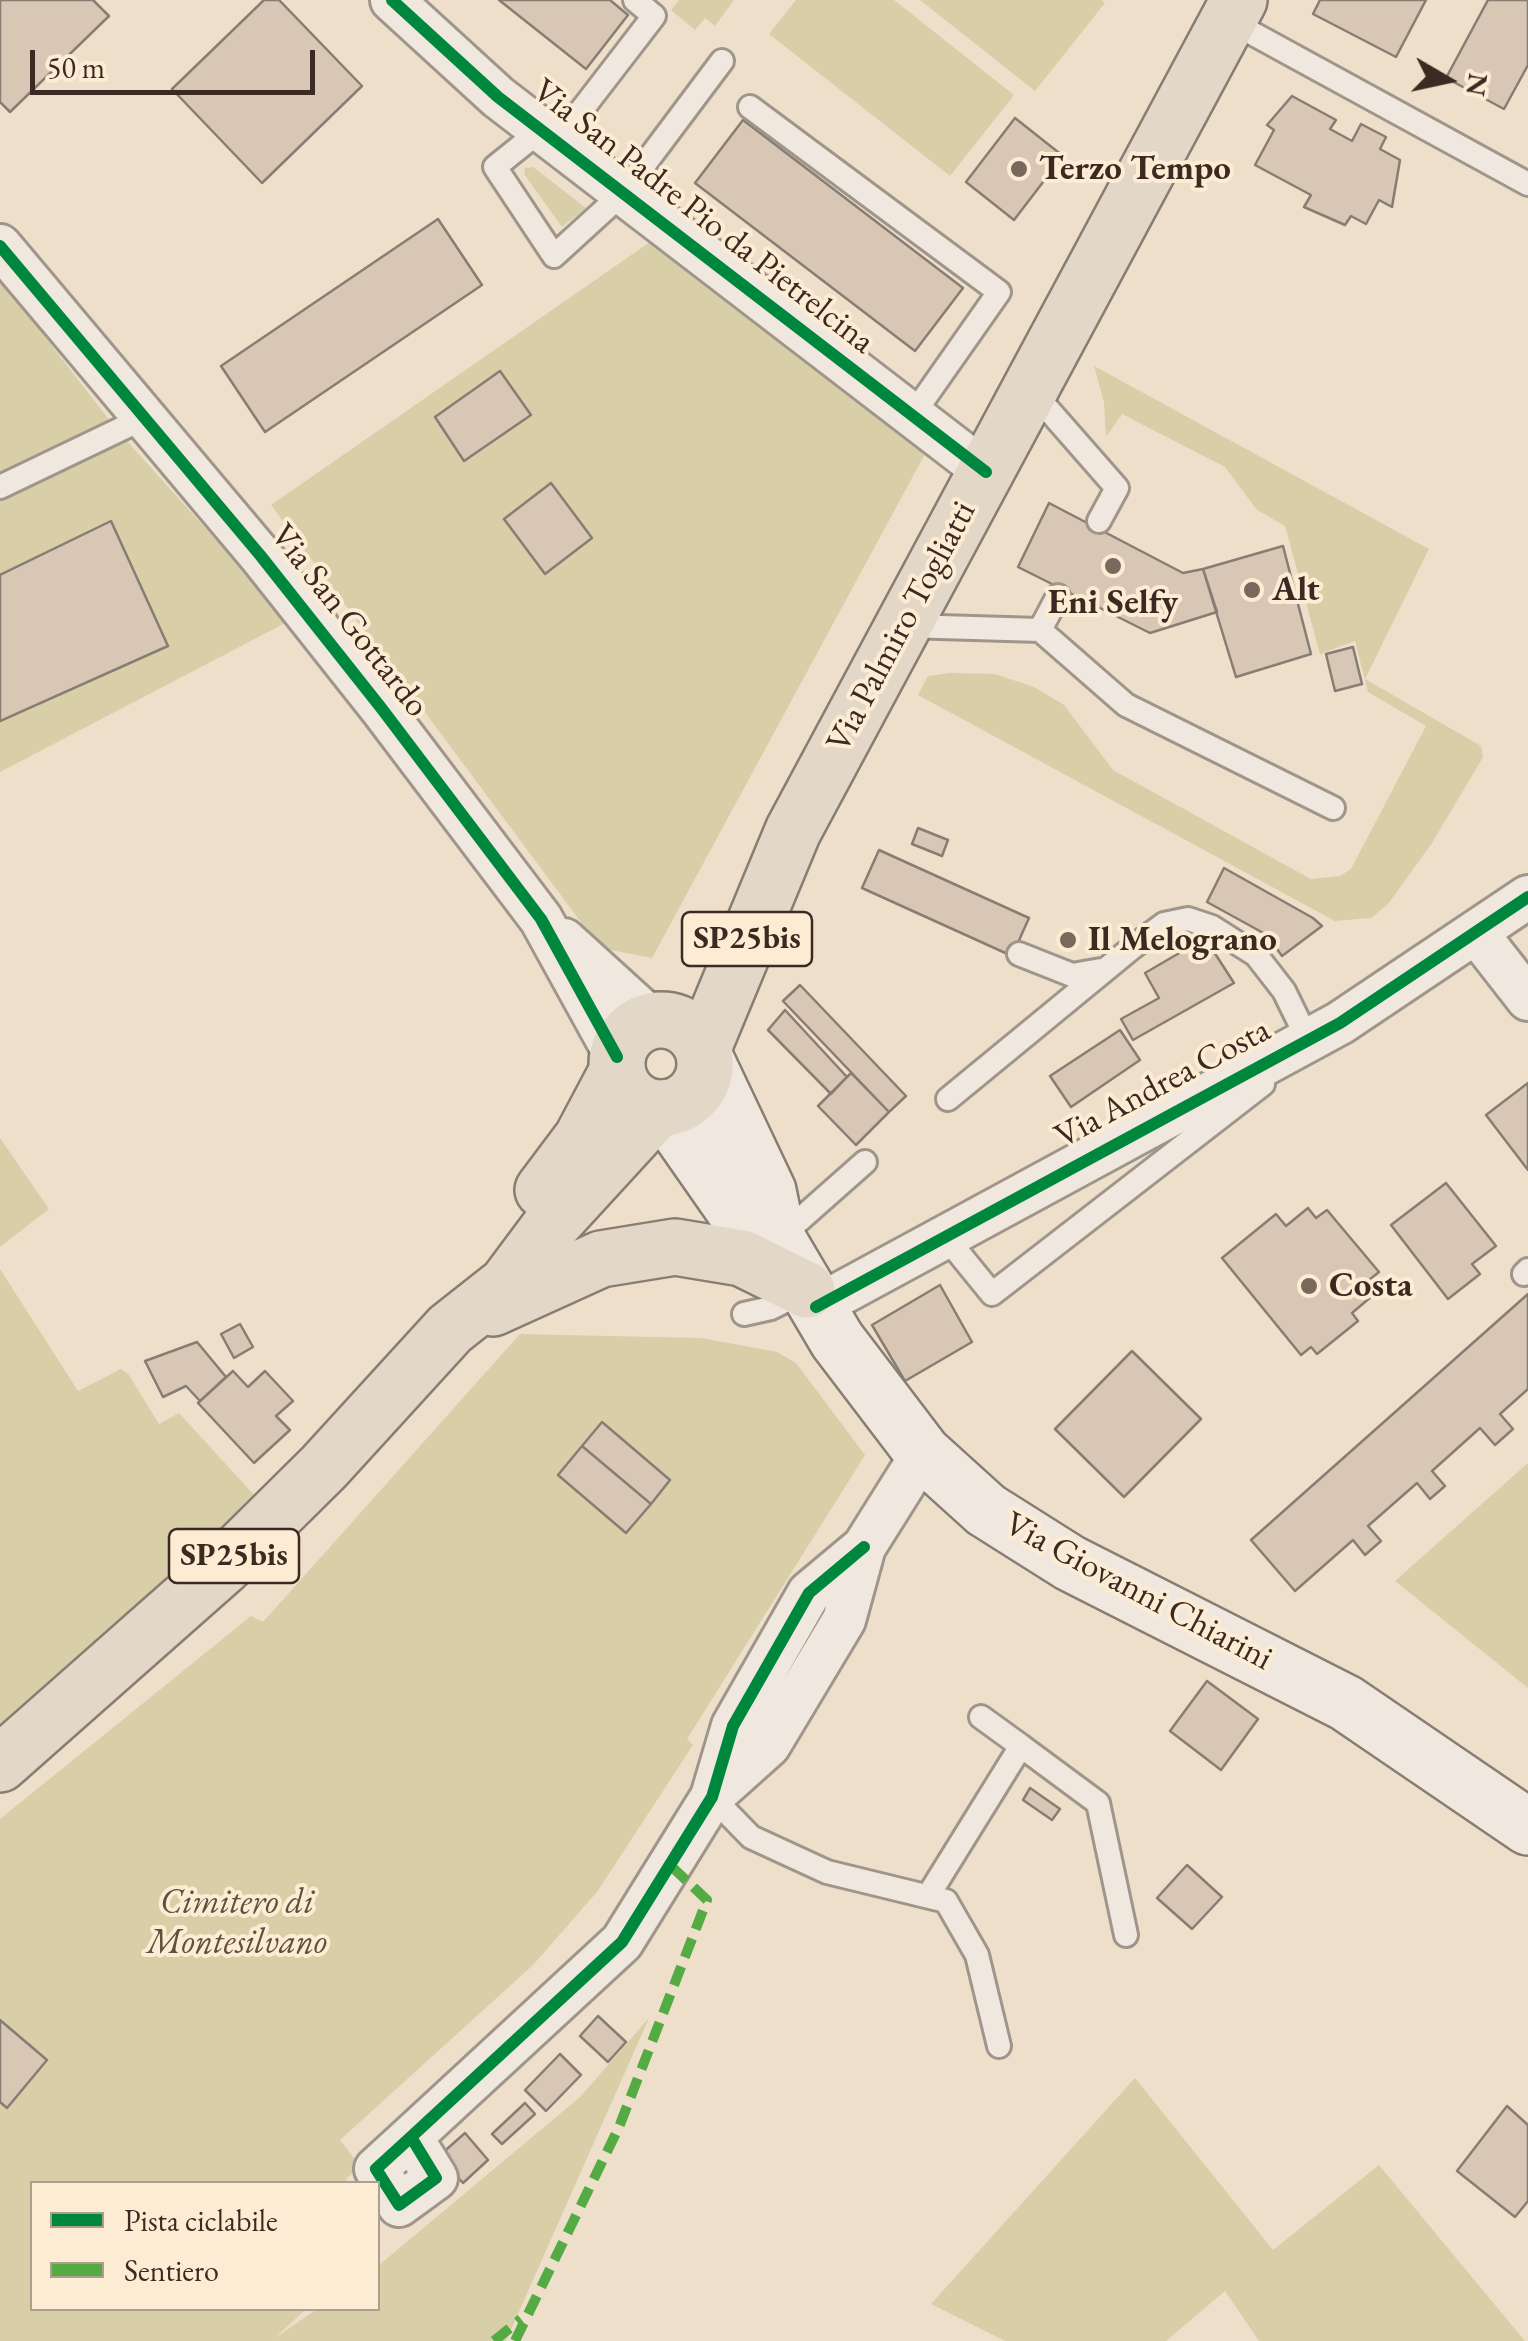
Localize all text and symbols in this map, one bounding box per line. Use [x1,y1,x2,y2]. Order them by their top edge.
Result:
scale bar [35,30,320,92]
north arrow [1398,30,1498,130]
text: 50 m [47,48,105,87]
street label: Via San Padre Pio da Pietrelcina [524,71,882,363]
text: N [1458,71,1497,99]
place label: Terzo Tempo [1039,148,1231,190]
marker: Terzo Tempo [1008,158,1030,180]
street label: Via Palmiro Togliatti [818,494,986,760]
street label: Via San Gottardo [261,516,437,726]
marker: Eni Selfy [1102,555,1124,577]
place label: Alt [1272,569,1320,611]
marker: Alt [1241,579,1263,601]
place label: Eni Selfy [1048,582,1178,624]
road number: SP25bis [682,912,812,966]
place label: Il Melograno [1088,919,1277,961]
marker: Il Melograno [1057,929,1079,951]
street label: Via Andrea Costa [1048,1010,1278,1158]
place label: Costa [1329,1265,1412,1307]
marker: Costa [1298,1275,1320,1297]
street label: Via Giovanni Chiarini [997,1504,1279,1680]
road number: SP25bis [169,1529,299,1583]
park label: Cimitero di Montesilvano [147,1882,327,1964]
legend [30,2181,380,2311]
text: Pista ciclabile [124,2201,278,2240]
text: Sentiero [124,2251,219,2290]

